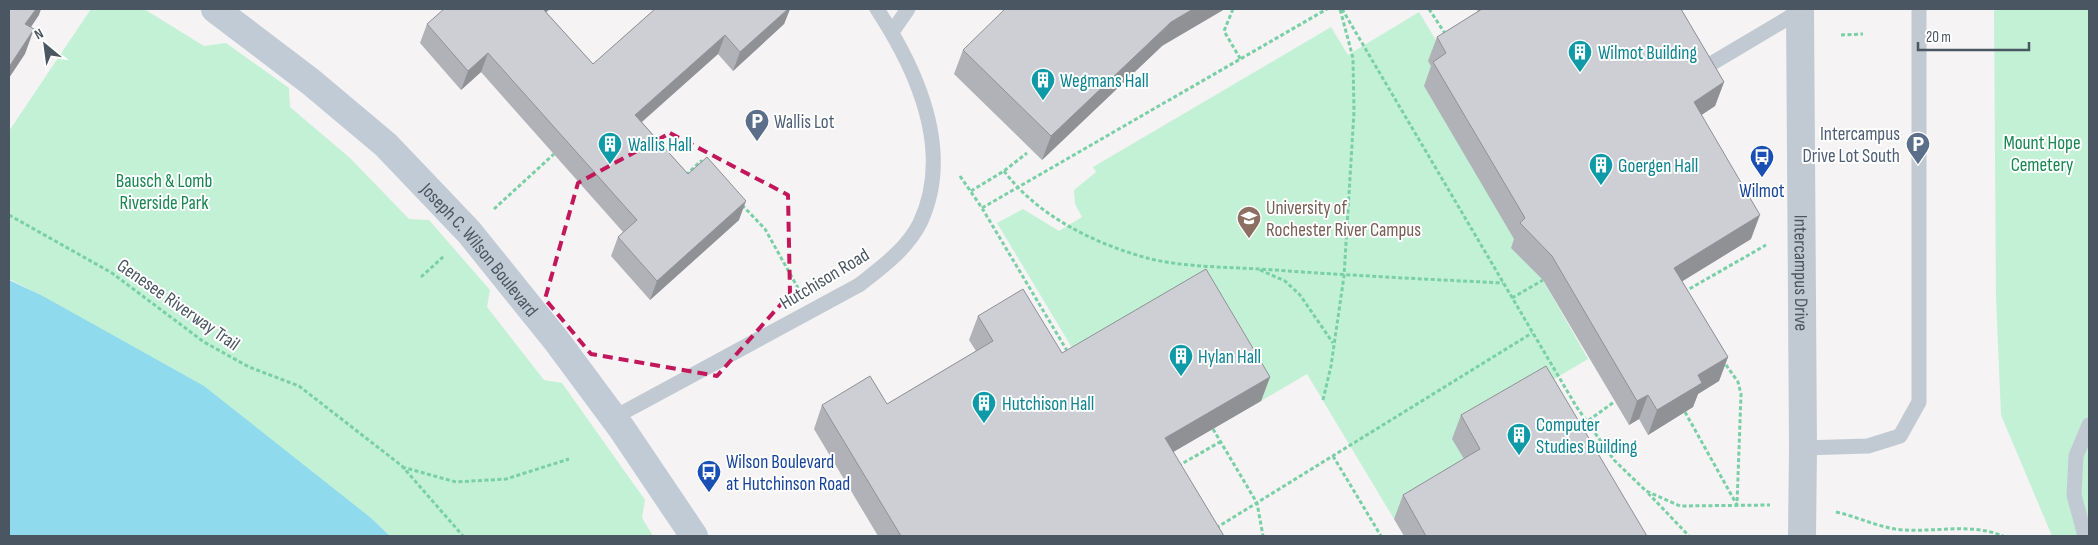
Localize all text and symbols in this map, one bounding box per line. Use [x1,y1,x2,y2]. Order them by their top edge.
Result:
north arrow [20,20,70,70]
scale bar [1918,20,2029,52]
text: N [32,25,46,43]
text: 20 m [1926,28,1951,47]
building icon: Wilmot Building [1567,39,1593,73]
place label: Wilmot Building [1598,42,1697,65]
building icon: Wegmans Hall [1030,67,1056,101]
place label: Wegmans Hall [1060,70,1149,93]
parking icon: Wallis Lot [744,108,770,142]
place label: Wallis Lot [774,111,835,134]
place label: Intercampus Drive Lot South [1802,123,1900,168]
building icon: Wallis Hall [597,131,623,165]
parking icon: Intercampus Drive Lot South [1905,131,1931,165]
park label: Mount Hope Cemetery [2003,132,2081,177]
place label: Wallis Hall [628,134,692,157]
bus stop icon: Wilmot [1749,144,1775,178]
building icon: Goergen Hall [1588,152,1614,186]
place label: Goergen Hall [1618,155,1698,178]
park label: Bausch & Lomb Riverside Park [116,170,212,215]
street label: Joseph C. Wilson Boulevard [414,178,543,322]
place label: Wilmot [1739,180,1785,203]
place label: University of Rochester River Campus [1266,197,1421,242]
school or university icon: University of Rochester River Campus [1236,205,1262,239]
street label: Intercampus Drive [1788,215,1812,331]
street label: Hutchison Road [776,244,874,315]
street label: Genesee Riverway Trail [112,254,244,356]
building icon: Hylan Hall [1168,343,1194,377]
place label: Hylan Hall [1198,346,1261,369]
building icon: Hutchison Hall [971,390,997,424]
place label: Hutchison Hall [1002,393,1094,416]
place label: Computer Studies Building [1536,414,1638,459]
building icon: Computer Studies Building [1506,422,1532,456]
place label: Wilson Boulevard at Hutchinson Road [726,451,850,496]
bus stop icon: Wilson Boulevard at Hutchinson Road [696,459,722,493]

